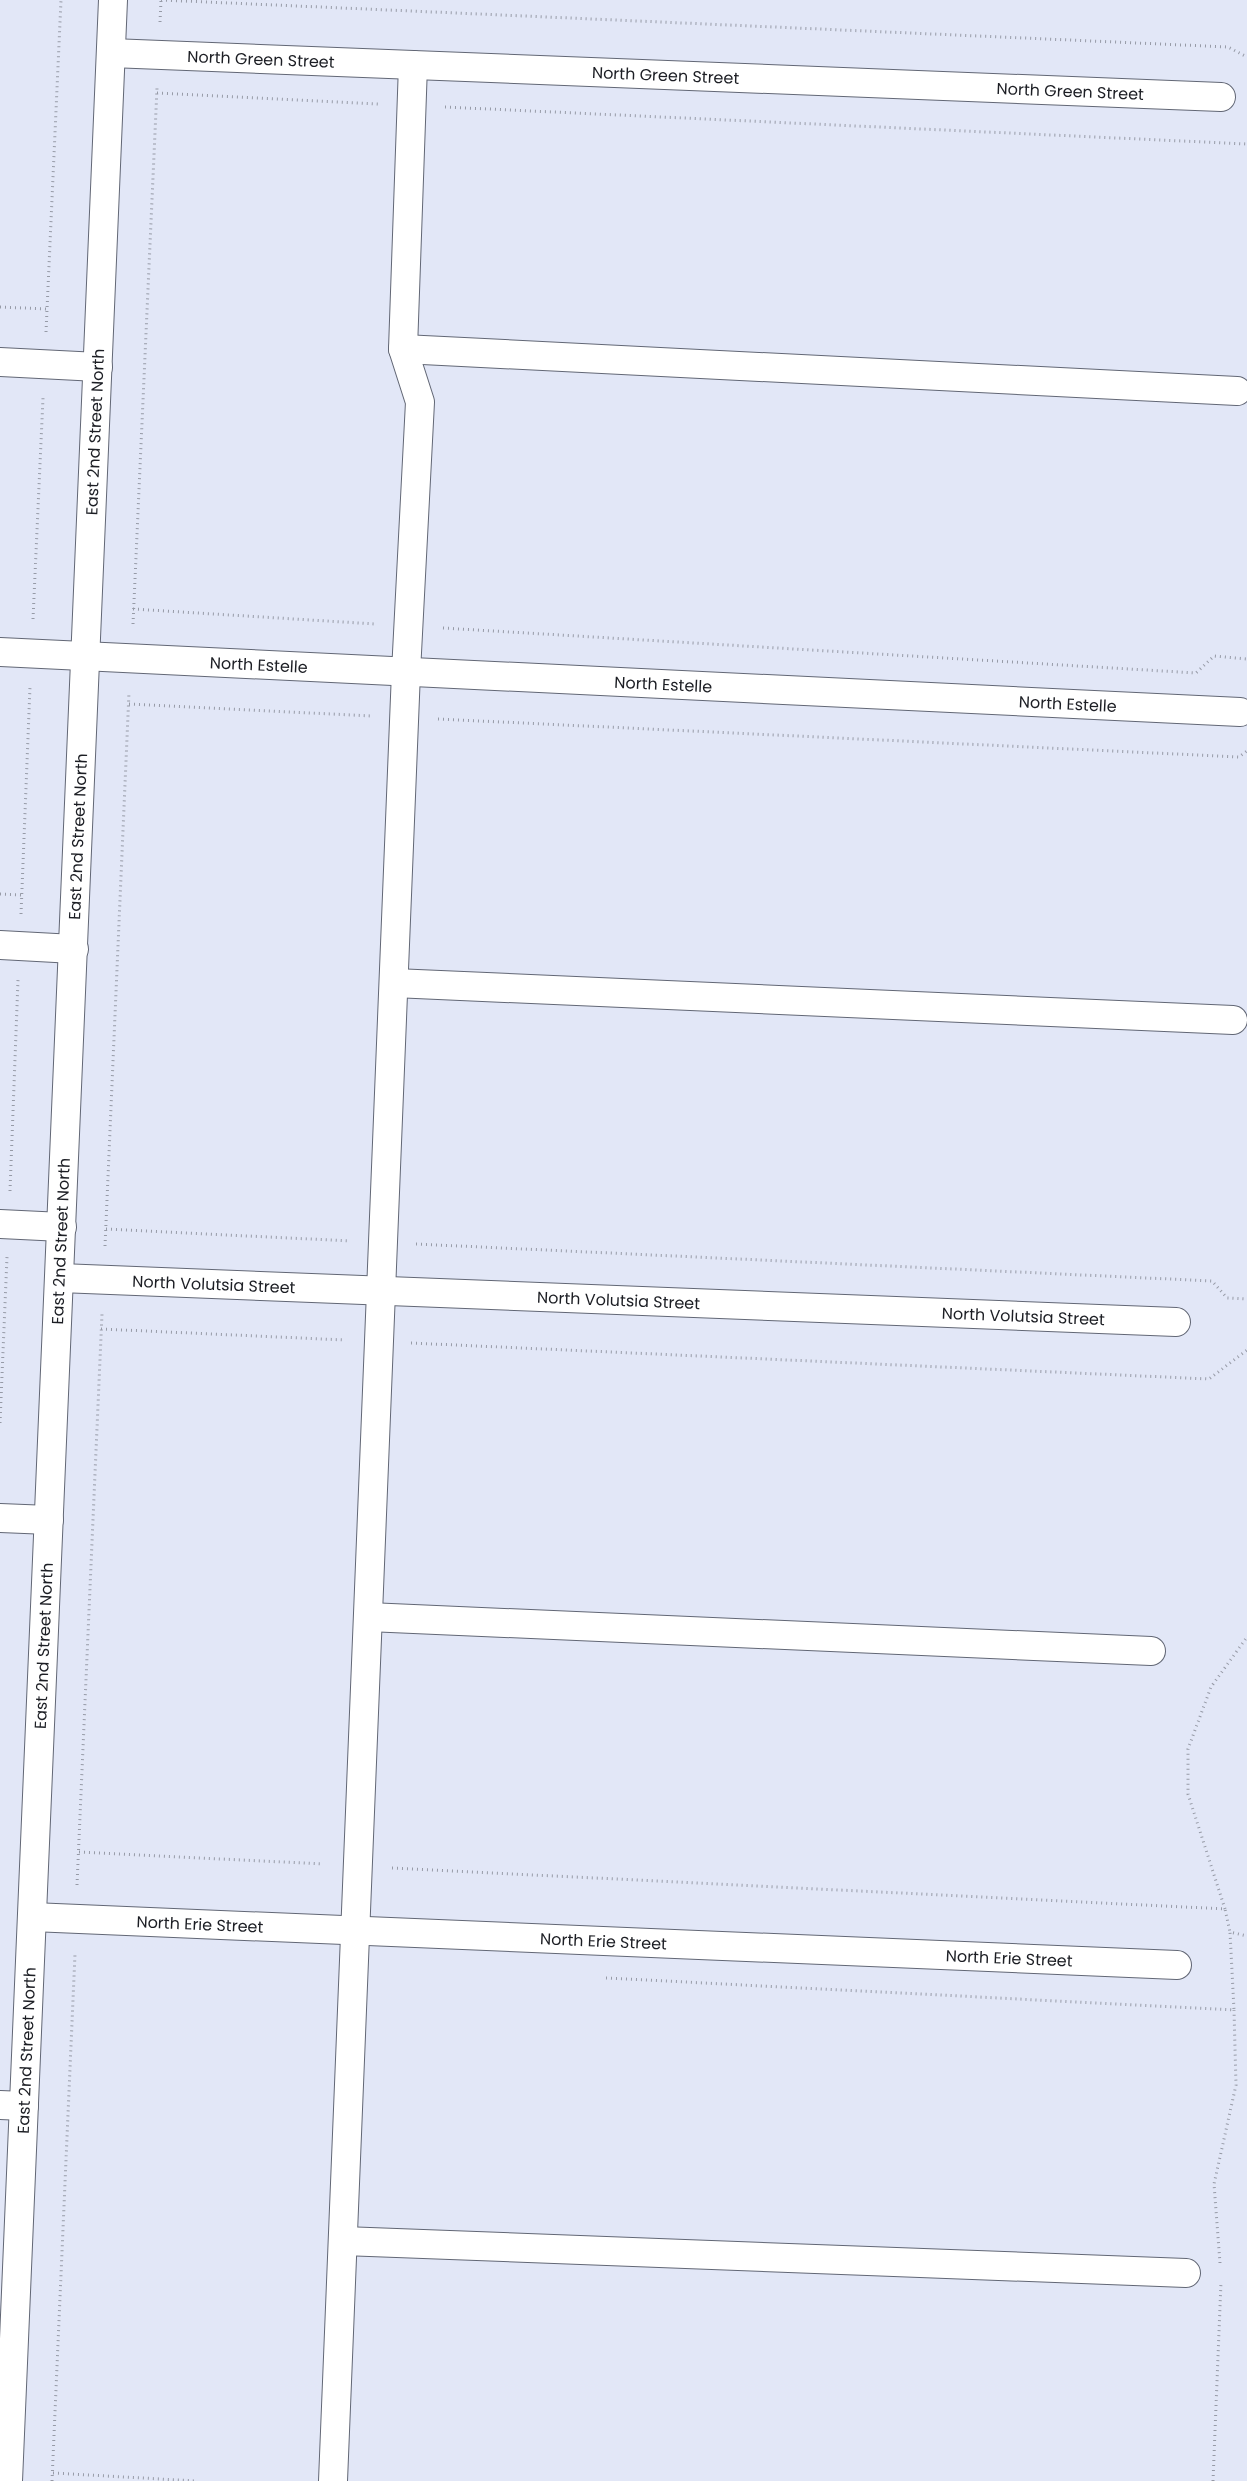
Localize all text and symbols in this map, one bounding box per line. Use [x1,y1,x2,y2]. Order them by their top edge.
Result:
street label: North Green Street [187,45,335,73]
street label: North Green Street [591,61,740,89]
street label: North Green Street [996,77,1145,105]
street label: East 2nd Street North [80,348,110,516]
street label: North Estelle [209,651,308,678]
street label: North Estelle [614,670,713,698]
street label: North Estelle [1018,690,1117,718]
street label: East 2nd Street North [63,753,93,920]
street label: East 2nd Street North [45,1157,75,1325]
street label: North Volutsia Street [132,1269,296,1299]
street label: North Volutsia Street [537,1285,701,1315]
street label: North Volutsia Street [941,1301,1105,1331]
street label: East 2nd Street North [28,1562,58,1730]
street label: North Erie Street [136,1910,264,1938]
street label: North Erie Street [540,1927,668,1955]
street label: North Erie Street [945,1944,1073,1972]
street label: East 2nd Street North [11,1967,41,2134]

